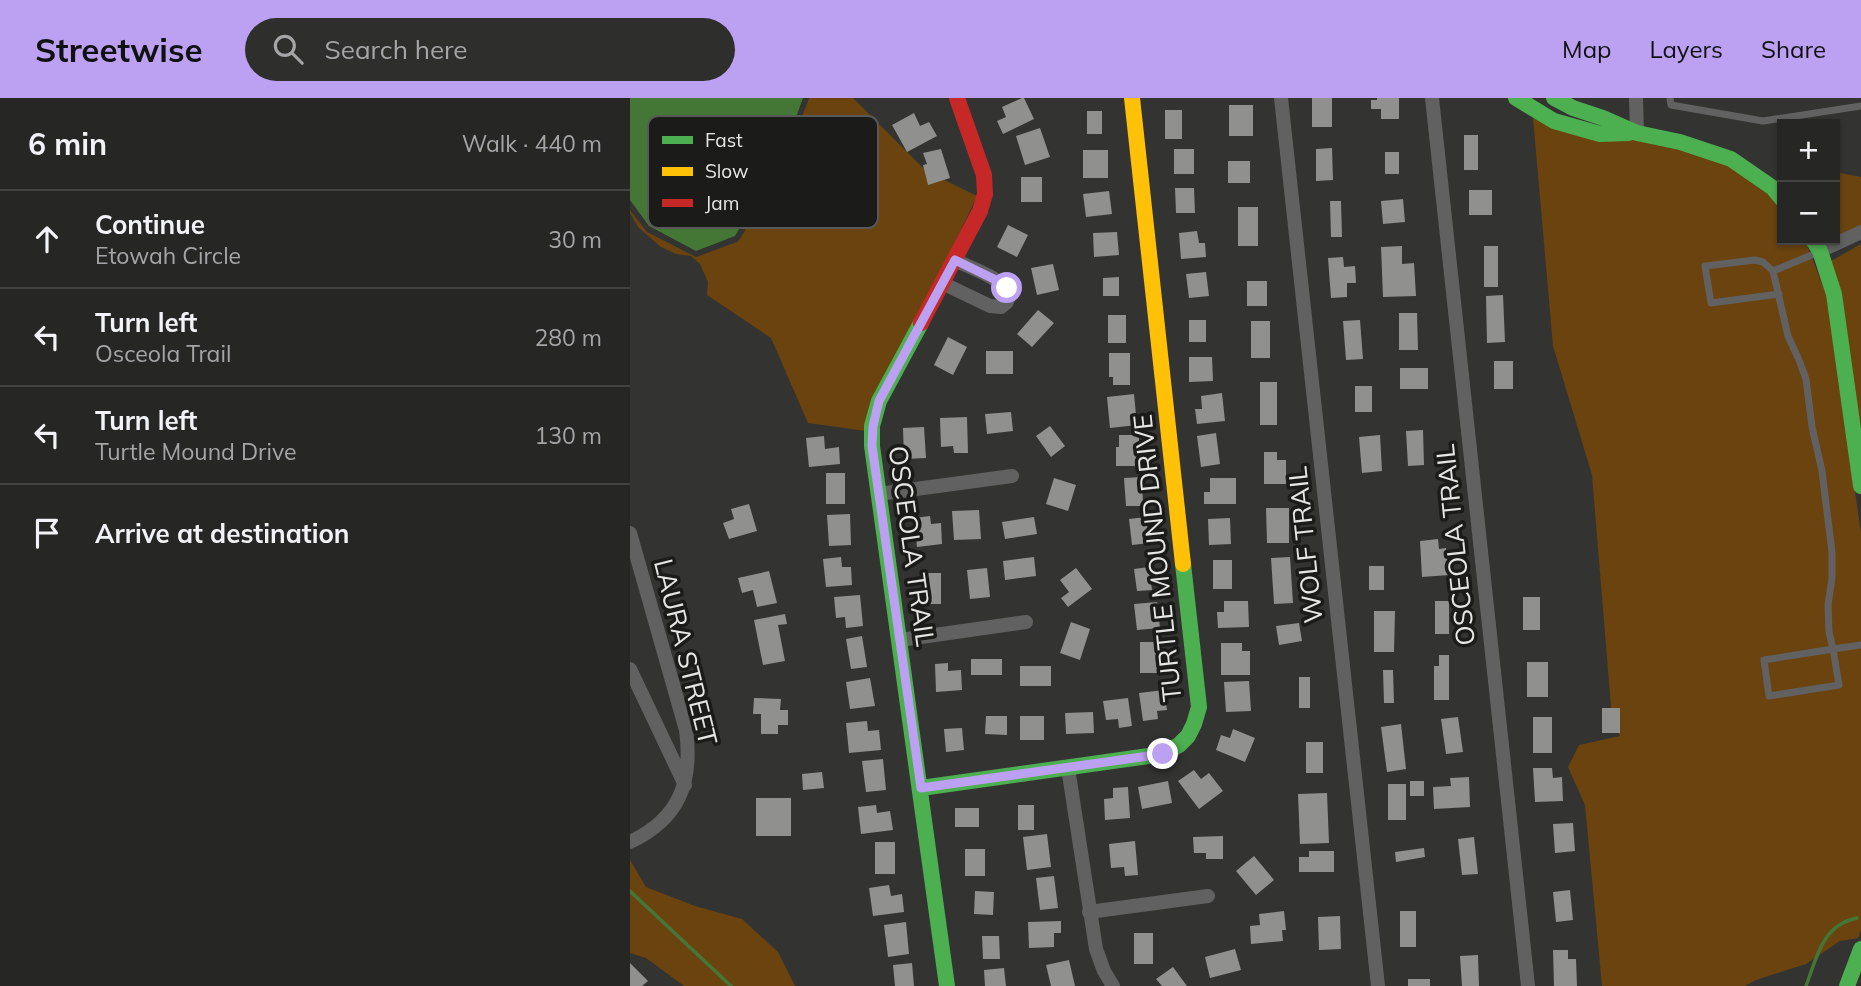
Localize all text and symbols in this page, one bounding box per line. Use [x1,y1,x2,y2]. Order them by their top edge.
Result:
search box [245,18,735,81]
text: Streetwise [35,29,203,70]
icon: search [269,30,307,68]
text: Search here [325,33,467,66]
text: Map [1562,34,1611,64]
text: Layers [1649,34,1723,64]
text: Share [1761,34,1826,64]
legend [648,116,878,228]
map controls [1777,119,1840,245]
button: + [1777,119,1840,182]
text: 6 min [28,125,107,163]
text: Fast [705,128,743,152]
text: Walk · 440 m [462,129,602,158]
text: Slow [705,159,749,183]
button: − [1777,182,1840,245]
text: Jam [705,191,739,215]
text: Continue [95,208,205,241]
icon: ahead [28,220,66,258]
text: 30 m [548,225,602,254]
text: Etowah Circle [95,241,241,270]
route start [991,272,1022,303]
text: Turn left [95,306,197,339]
icon: left [28,318,66,356]
text: 280 m [534,323,602,352]
text: Osceola Trail [95,339,231,368]
text: Turn left [95,404,197,437]
street label: TURTLE MOUND DRIVE [1126,413,1188,703]
icon: left [28,416,66,454]
text: 130 m [534,421,602,450]
text: Turtle Mound Drive [95,437,296,466]
street label: OSCEOLA TRAIL [1428,443,1482,647]
street label: OSCEOLA TRAIL [882,444,942,648]
street label: WOLF TRAIL [1280,465,1330,625]
icon: arrive [28,514,66,552]
text: Arrive at destination [95,517,350,550]
street label: LAURA STREET [647,556,725,749]
route end [1147,738,1178,769]

